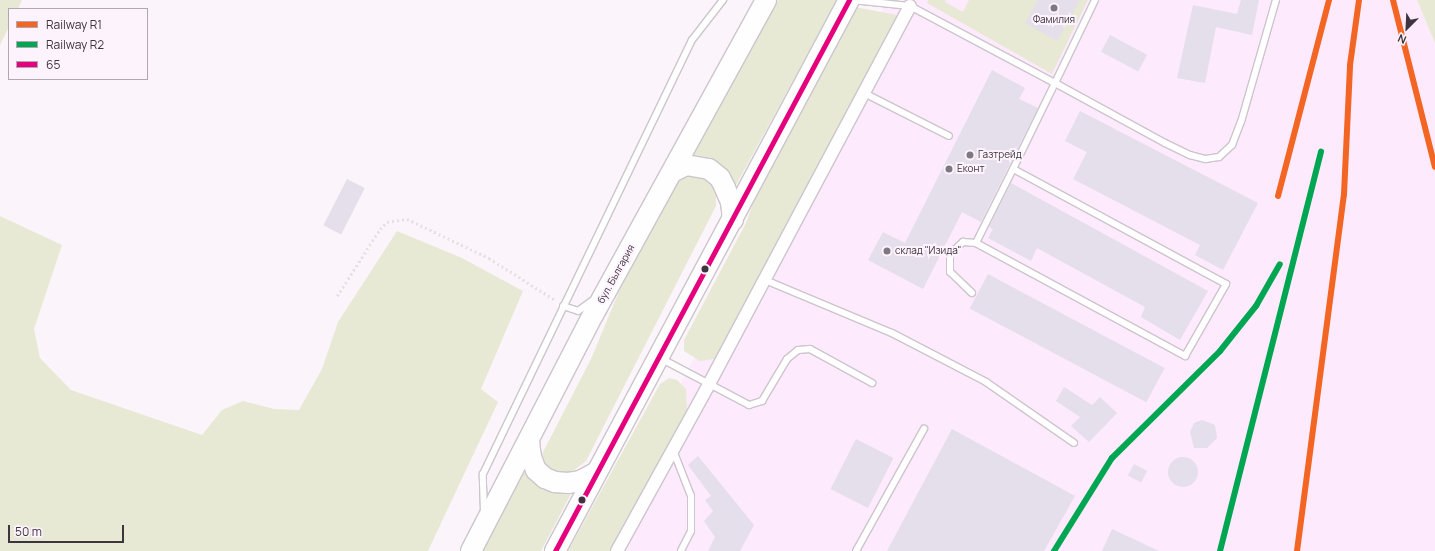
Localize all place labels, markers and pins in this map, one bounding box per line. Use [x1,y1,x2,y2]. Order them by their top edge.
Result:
marker: Фамилия [1049,3,1059,13]
place label: Фамилия [1033,14,1075,26]
place label: Газтрейд [978,149,1022,161]
marker: Газтрейд [965,150,975,160]
place label: Еконт [957,163,984,175]
marker: Еконт [944,164,954,174]
place label: склад "Изида" [895,245,961,257]
marker: склад "Изида" [882,246,892,256]
unlabelled marker [700,264,710,274]
unlabelled marker [577,495,587,505]

